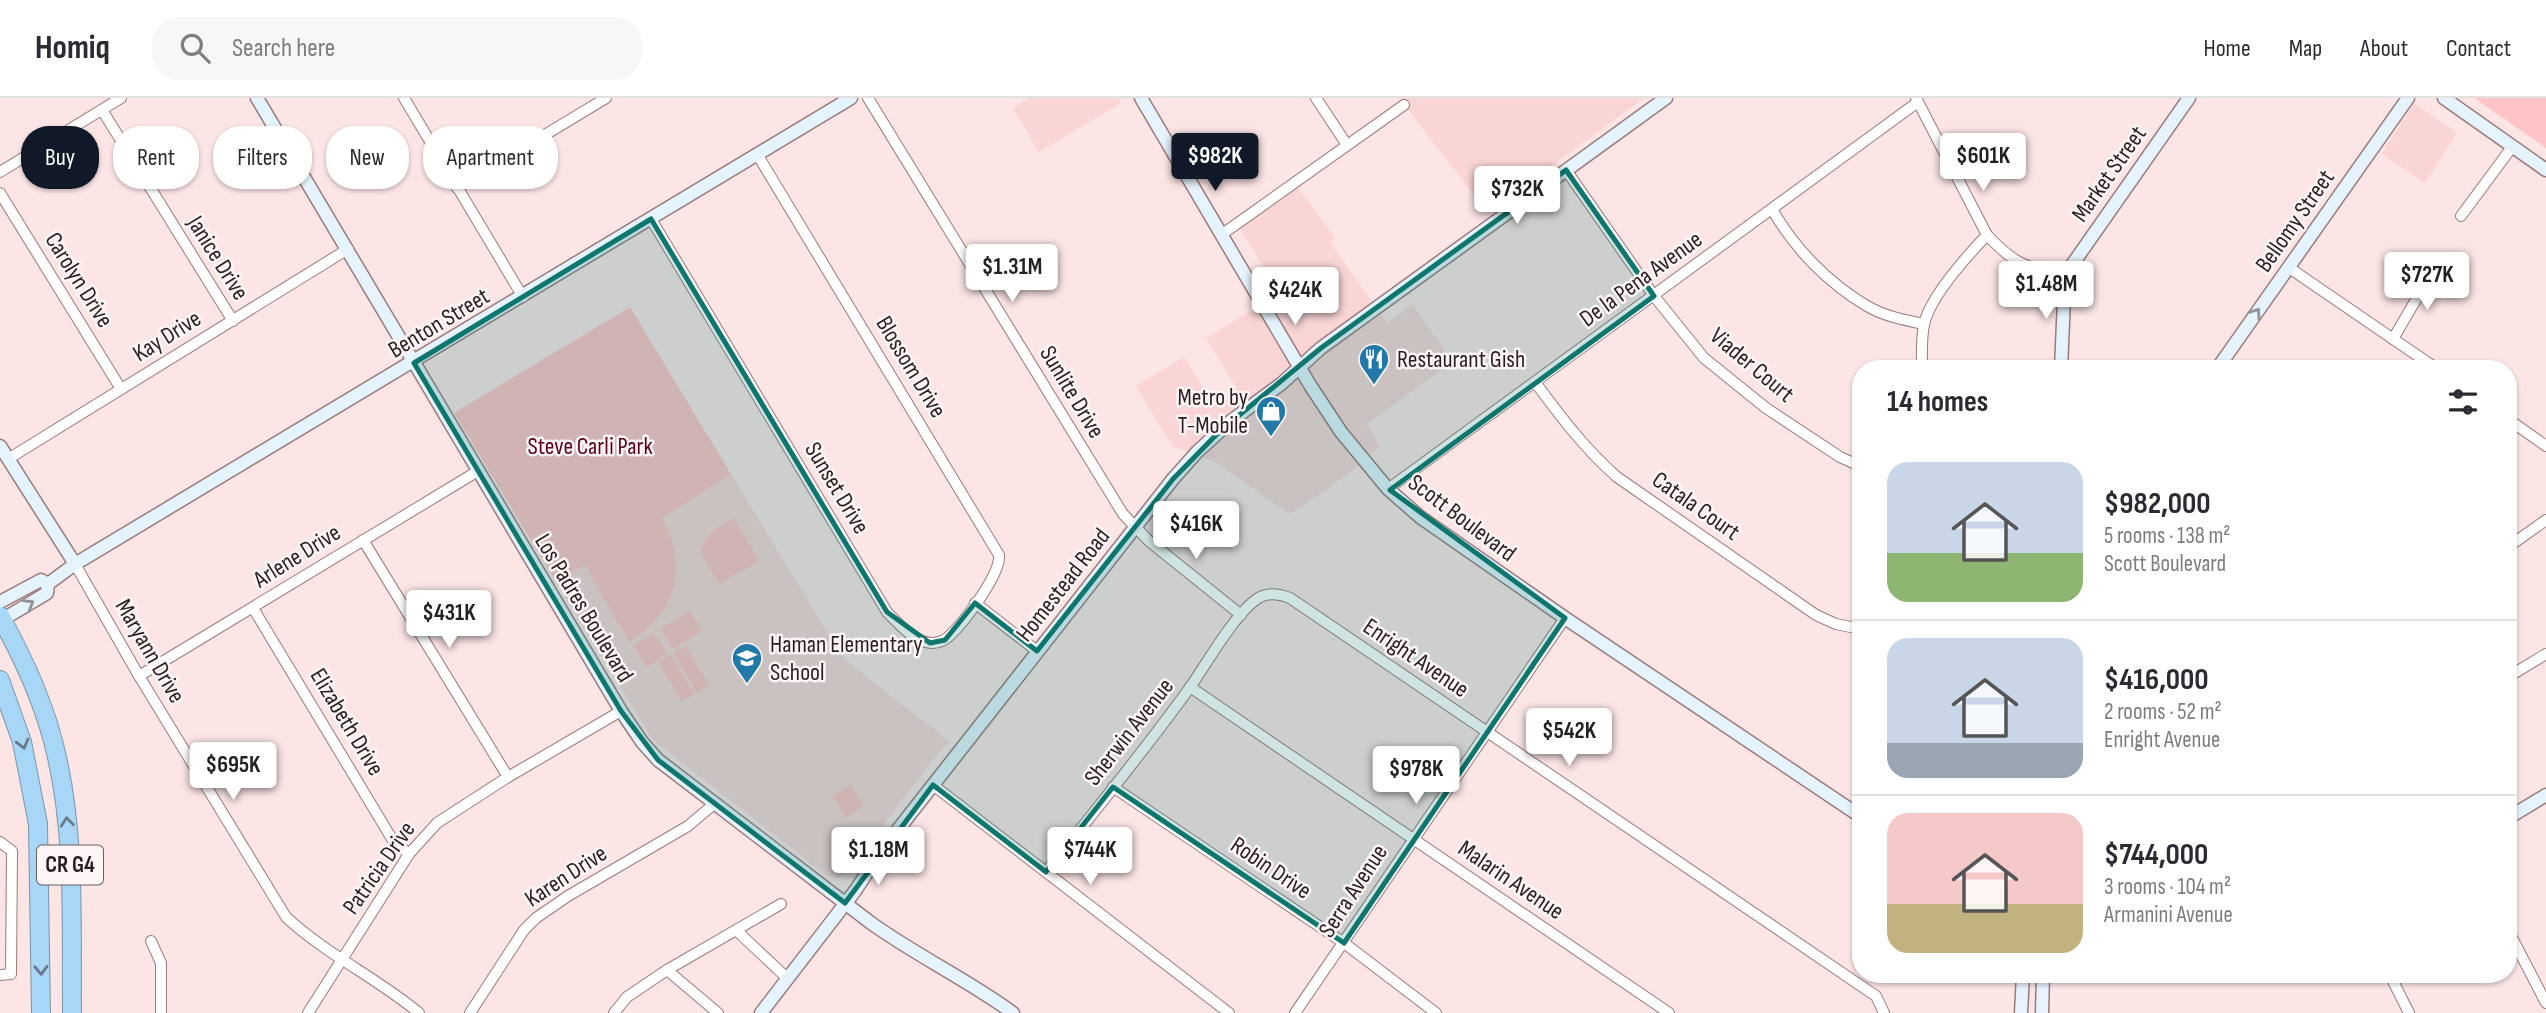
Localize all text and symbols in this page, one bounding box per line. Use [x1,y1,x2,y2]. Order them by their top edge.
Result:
search box [152,17,642,80]
text: Homiq [35,28,110,68]
icon: search [176,29,214,67]
text: Search here [232,33,335,64]
text: Home [2203,34,2251,63]
text: Map [2289,34,2322,63]
text: About [2360,34,2408,63]
text: Contact [2446,34,2511,63]
street label: Market Street [2065,120,2153,228]
chip: Buy [21,126,99,189]
chip: Rent [113,126,199,189]
chip: Filters [213,126,312,189]
chip: New [326,126,409,189]
chip: Apartment [423,126,558,189]
pin: $982K [1166,134,1264,193]
pin: $601K [1934,134,2032,193]
text: $982K [1187,142,1243,170]
text: $601K [1956,142,2010,170]
street label: Bellomy Street [2249,164,2341,278]
pin: $732K [1468,166,1566,226]
text: $732K [1490,175,1544,203]
street label: Janice Drive [180,210,255,305]
street label: De la Pena Avenue [1574,225,1708,333]
street label: Carolyn Drive [38,227,120,333]
pin: $1.31M [955,244,1069,304]
pin: $727K [2378,252,2476,312]
text: $1.31M [982,253,1042,281]
text: $727K [2400,261,2454,289]
pin: $1.48M [1989,262,2103,321]
pin: $424K [1246,268,1344,327]
text: $1.48M [2015,270,2077,298]
text: $424K [1268,276,1322,304]
street label: Benton Street [383,282,495,364]
street label: Kay Drive [128,304,206,368]
one-way arrow [2248,308,2260,321]
street label: Blossom Drive [869,311,953,423]
street label: Viader Court [1704,322,1800,408]
street label: Sunlite Drive [1033,341,1111,443]
restaurant icon: Restaurant Gish [1357,342,1391,386]
place label: Restaurant Gish [1397,345,1525,374]
place label: Metro by T-Mobile [1178,383,1248,440]
icon: filters [2444,383,2482,421]
text: 14 homes [1887,384,1988,420]
shop icon: Metro by T-Mobile [1254,394,1288,438]
park label: Steve Carli Park [527,432,653,461]
street label: Sunset Drive [798,437,876,539]
street label: Catala Court [1647,465,1745,547]
street label: Scott Boulevard [1402,468,1522,568]
text: $982,000 [2104,486,2211,522]
icon: home [1943,490,2027,574]
pin: $416K [1147,502,1245,561]
text: $416K [1169,510,1223,538]
street label: Arlene Drive [247,518,346,595]
text: 5 rooms · 138 m² [2104,522,2230,550]
street label: Homestead Road [1010,523,1116,647]
street label: Los Padres Boulevard [528,529,640,687]
text: Scott Boulevard [2104,550,2226,578]
pin: $431K [400,590,498,650]
street label: Maryann Drive [109,594,191,708]
one-way arrow [21,599,34,612]
text: $431K [422,599,476,627]
street label: Enright Avenue [1358,612,1474,704]
place label: Haman Elementary School [770,630,922,687]
school or university icon: Haman Elementary School [730,641,764,685]
text: $416,000 [2104,662,2209,698]
street label: Elizabeth Drive [304,663,390,781]
icon: home [1943,666,2027,750]
street label: Sherwin Avenue [1078,673,1180,791]
text: 2 rooms · 52 m² [2104,698,2222,726]
pin: $542K [1520,708,1618,768]
text: $542K [1542,717,1596,745]
text: Enright Avenue [2104,726,2220,754]
one-way arrow [15,738,29,750]
pin: $695K [184,742,282,802]
pin: $978K [1367,746,1465,806]
text: $695K [206,751,260,779]
text: $978K [1389,755,1443,783]
street label: Patricia Drive [337,816,421,920]
one-way arrow [60,817,75,828]
pin: $1.18M [821,828,935,887]
pin: $744K [1041,828,1139,887]
street label: Robin Drive [1225,830,1317,906]
street label: Malarin Avenue [1453,834,1569,926]
text: $1.18M [847,836,909,864]
text: $744K [1063,836,1117,864]
text: $744,000 [2104,837,2208,873]
street label: Karen Drive [519,839,613,913]
street label: Serra Avenue [1312,839,1394,943]
icon: home [1943,841,2027,925]
road number: CR G4 [37,846,103,884]
text: 3 rooms · 104 m² [2104,873,2231,901]
text: Armanini Avenue [2104,901,2233,929]
one-way arrow [33,965,49,976]

